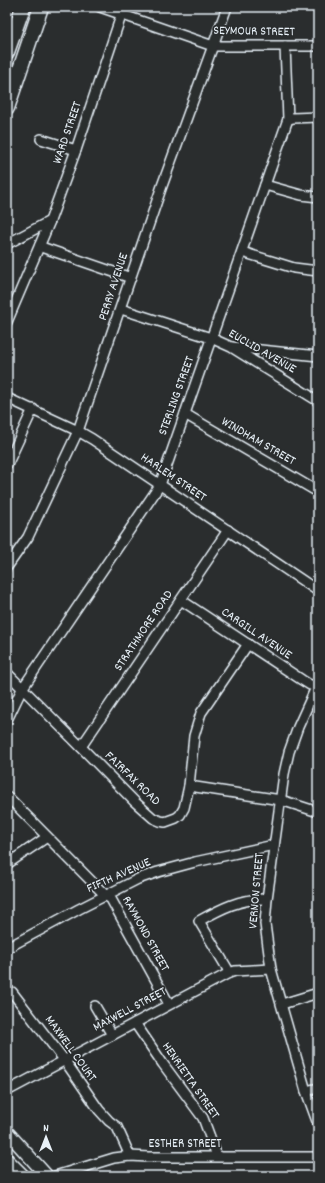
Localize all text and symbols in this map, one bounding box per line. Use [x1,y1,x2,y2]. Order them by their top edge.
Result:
street label: SEYMOUR STREET [213,22,295,42]
street label: WARD STREET [48,99,88,167]
street label: PERRY AVENUE [94,251,134,323]
street label: EUCLID AVENUE [225,325,300,379]
street label: STERLING STREET [154,354,200,438]
street label: WINDHAM STREET [217,413,299,471]
street label: HARLEM STREET [136,449,210,507]
street label: STRATHMORE ROAD [110,586,178,675]
street label: CARGILL AVENUE [217,603,295,665]
street label: FAIRFAX ROAD [100,747,164,811]
street label: VERNON STREET [244,852,270,930]
street label: FIFTH AVENUE [84,853,154,899]
street label: RAYMOND STREET [116,893,174,975]
street label: MAXWELL STREET [90,983,170,1037]
street label: MAXWELL COURT [39,1012,101,1086]
street label: HENRIETTA STREET [156,1039,224,1123]
north arrow [26,1117,66,1157]
text: N [43,1121,49,1137]
street label: ESTHER STREET [149,1135,221,1154]

